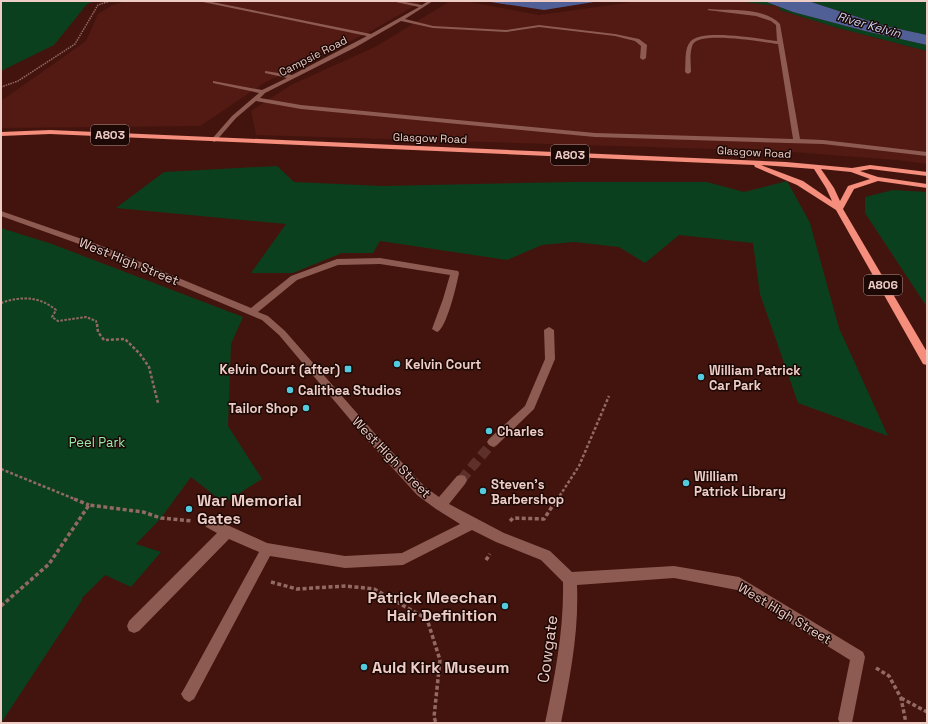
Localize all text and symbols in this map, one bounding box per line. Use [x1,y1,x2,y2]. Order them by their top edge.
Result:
water label: River Kelvin [835,8,903,42]
street label: Campsie Road [277,33,349,79]
road number: A803 [91,125,129,145]
street label: Glasgow Road [393,130,467,146]
street label: Glasgow Road [716,143,792,161]
road number: A803 [551,145,589,165]
street label: West High Street [76,234,181,289]
road number: A806 [864,275,902,295]
place label: Kelvin Court [405,356,481,373]
marker: Kelvin Court [392,359,402,369]
place label: Kelvin Court (after) [219,361,340,378]
place label: William Patrick Car Park [709,362,801,394]
marker: Kelvin Court (after) [343,364,353,374]
marker: William Patrick Car Park [696,372,706,382]
place label: Calithea Studios [298,382,402,399]
marker: Calithea Studios [285,385,295,395]
place label: Tailor Shop [229,400,298,417]
marker: Tailor Shop [301,403,311,413]
street label: West High Street [349,413,435,501]
place label: Charles [497,423,544,440]
marker: Charles [484,426,494,436]
park label: Peel Park [69,434,125,451]
place label: William Patrick Library [694,468,786,500]
place label: Steven's Barbershop [491,476,564,508]
marker: William Patrick Library [681,478,691,488]
marker: Steven's Barbershop [478,486,488,496]
place label: War Memorial Gates [197,490,302,529]
marker: War Memorial Gates [184,504,194,514]
street label: West High Street [735,579,835,648]
place label: Patrick Meechan Hair Definition [368,587,497,626]
marker: Patrick Meechan Hair Definition [500,601,510,611]
street label: Cowgate [532,614,563,684]
place label: Auld Kirk Museum [372,657,509,678]
marker: Auld Kirk Museum [359,662,369,672]

